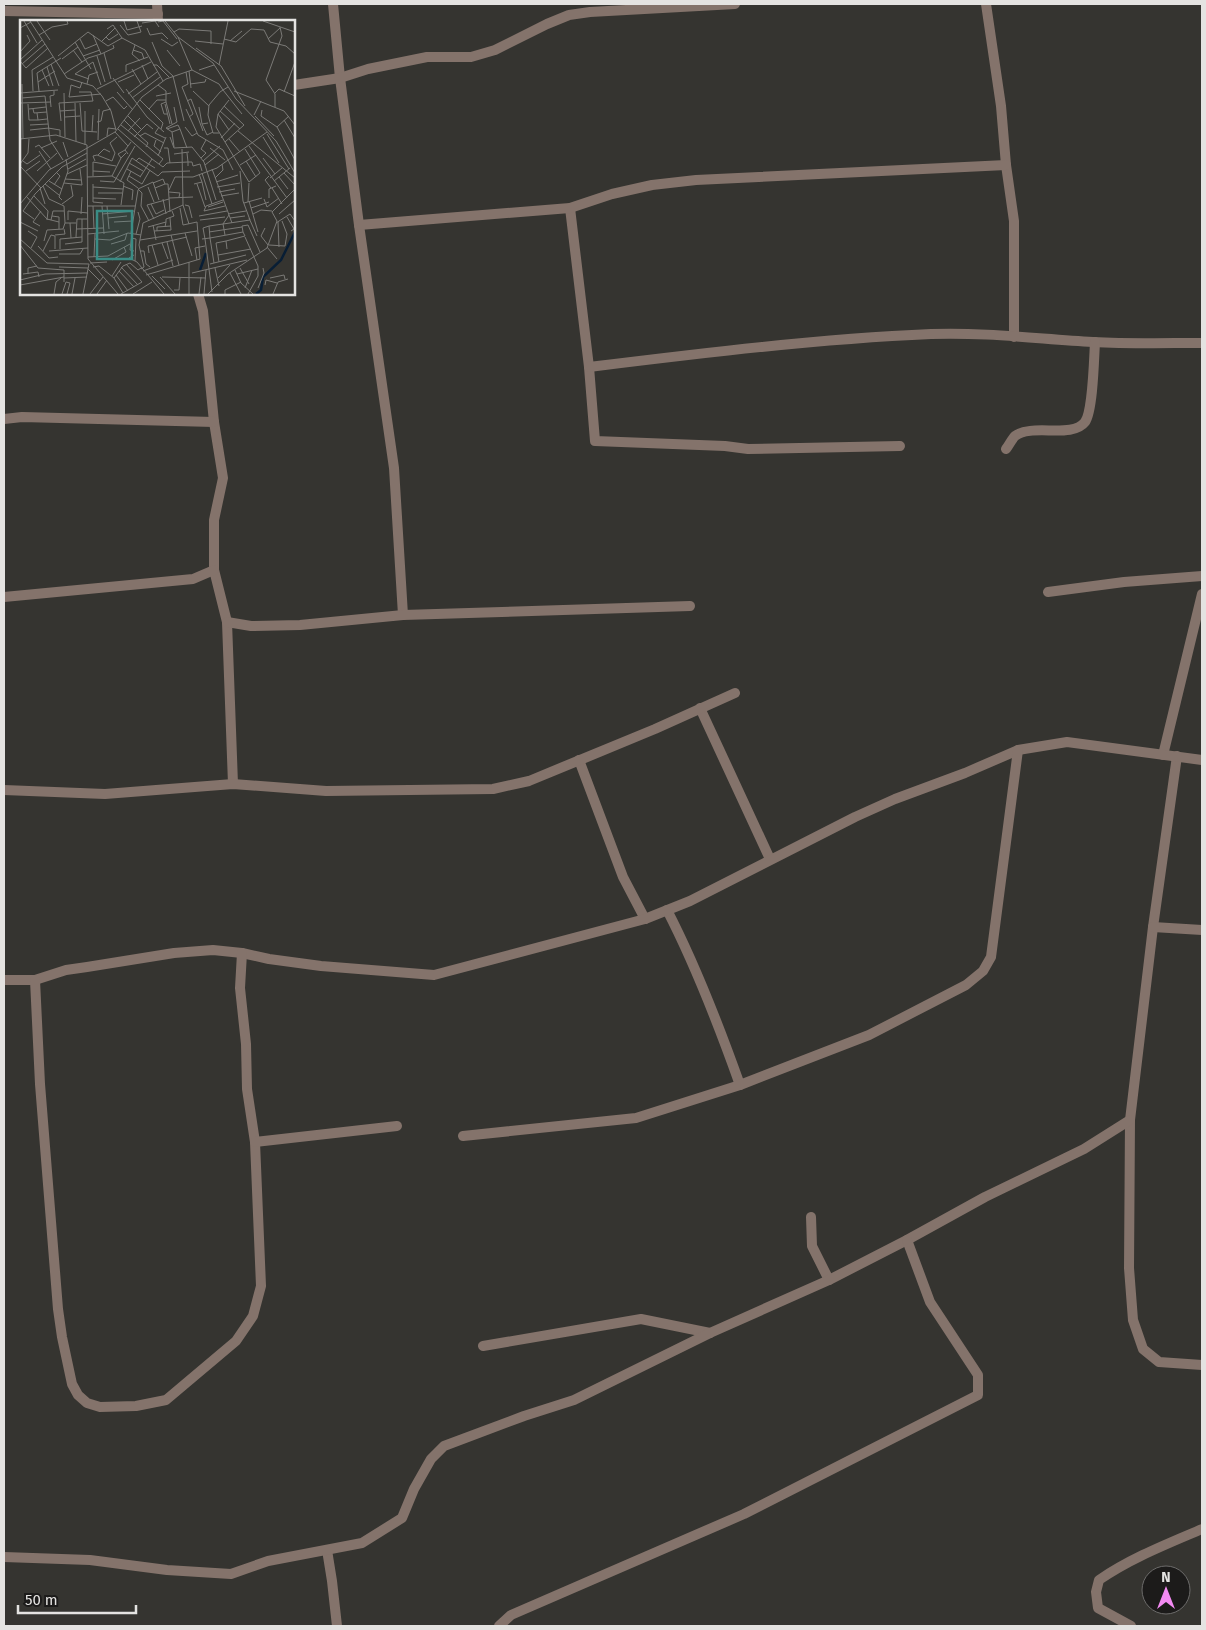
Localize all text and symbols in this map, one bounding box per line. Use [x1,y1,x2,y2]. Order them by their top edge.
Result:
inset map [20,20,295,295]
north arrow [1141,1565,1191,1615]
text: N [1161,1569,1171,1586]
scale bar [18,1582,135,1614]
text: 50 m [25,1591,58,1609]

